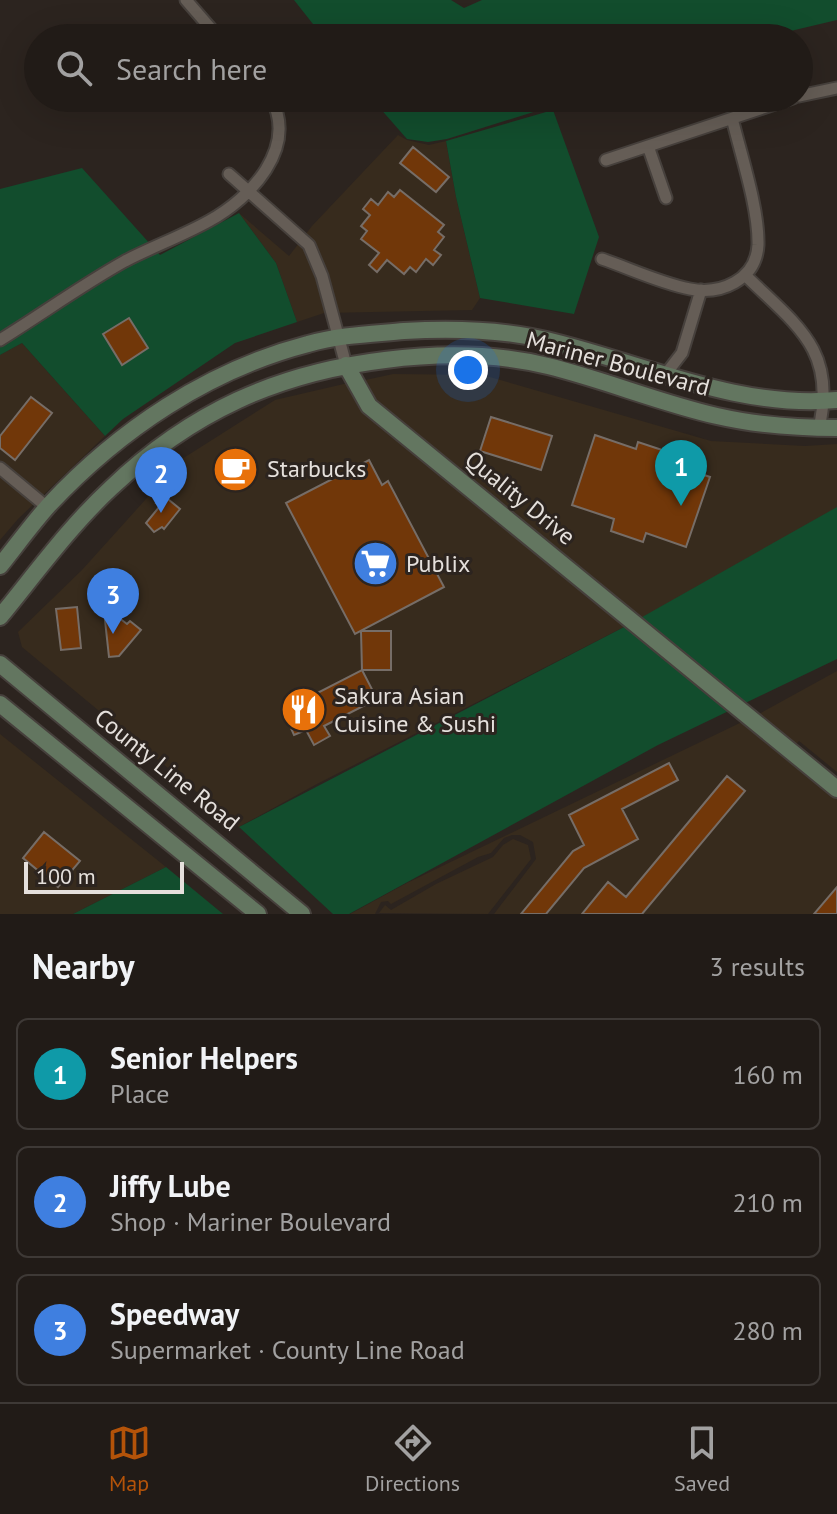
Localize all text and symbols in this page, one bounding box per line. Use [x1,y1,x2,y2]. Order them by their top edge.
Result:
search box [24,24,813,112]
icon: search [52,46,96,90]
text: Search here [116,49,267,88]
street label: Mariner Boulevard [523,324,713,403]
your location [448,350,488,390]
pin: 1 [655,440,707,506]
street label: Quality Drive [459,444,582,552]
cafe icon: Starbucks [212,445,260,493]
pin: 2 [135,447,187,513]
place label: Starbucks [267,453,366,484]
supermarket icon: Publix [351,540,399,588]
place label: Publix [406,548,470,579]
pin: 3 [87,568,139,634]
place label: Sakura Asian Cuisine & Sushi [334,680,496,739]
restaurant icon: Sakura Asian Cuisine & Sushi [279,686,327,734]
street label: County Line Road [88,702,246,838]
scale bar [24,858,184,894]
text: 100 m [36,862,96,890]
text: Nearby [32,944,134,988]
text: 3 results [710,950,805,983]
text: Senior Helpers [110,1038,298,1077]
text: 1 [53,1058,67,1091]
text: 160 m [732,1058,803,1091]
text: Place [110,1077,169,1110]
text: Jiffy Lube [110,1166,231,1205]
text: 2 [53,1186,67,1219]
text: 210 m [732,1186,803,1219]
text: Shop · Mariner Boulevard [110,1205,391,1238]
text: Speedway [110,1294,239,1333]
text: 3 [53,1314,67,1347]
text: 280 m [732,1314,803,1347]
text: Supermarket · County Line Road [110,1333,465,1366]
tab: Map [107,1421,151,1497]
tab: Directions [365,1421,460,1497]
tab: Saved [674,1421,730,1497]

